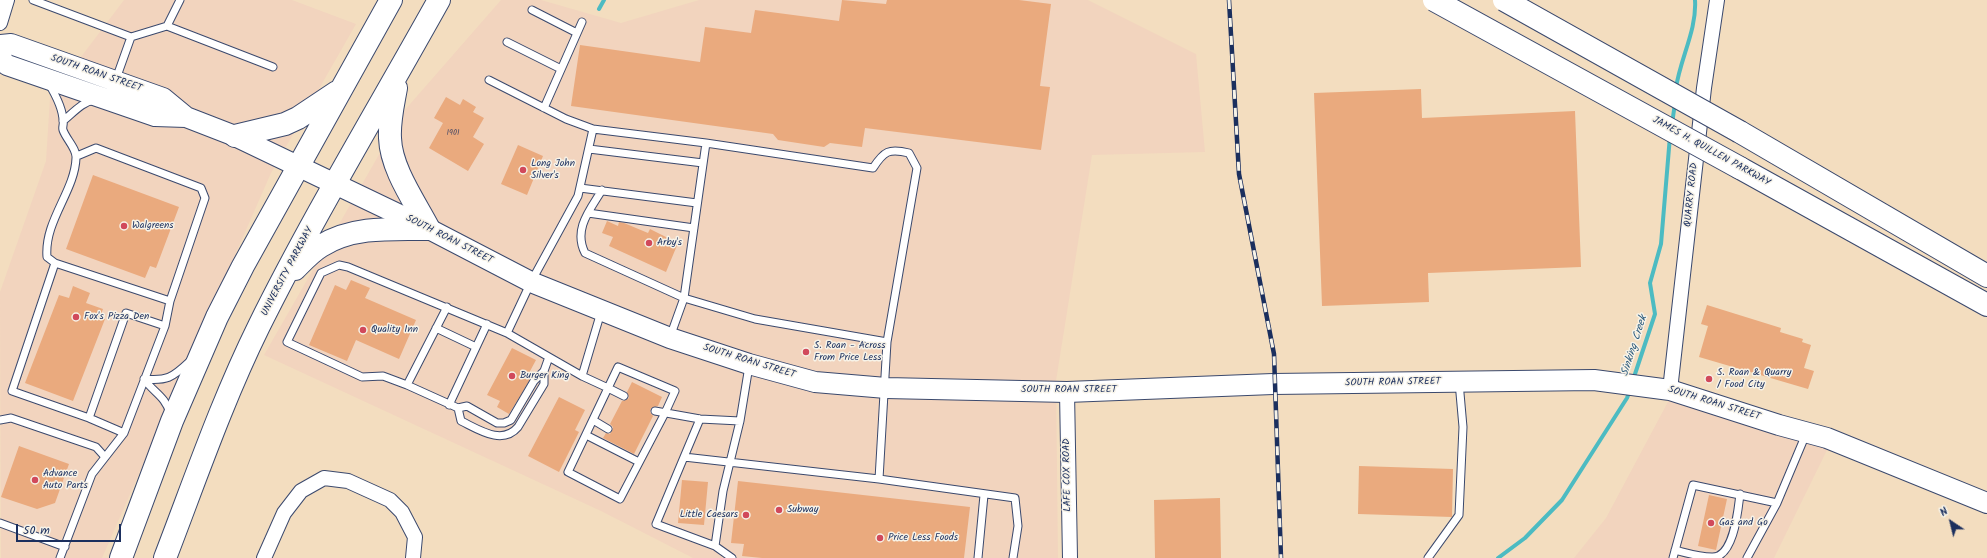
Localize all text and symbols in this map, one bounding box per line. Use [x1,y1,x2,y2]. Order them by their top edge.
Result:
street label: SOUTH ROAN STREET [49,53,143,95]
street label: JAMES H. QUILLEN PARKWAY [1650,115,1772,189]
house number: 1901 [447,129,459,139]
place label: Long John Silver's [531,158,575,182]
street label: QUARRY ROAD [1683,162,1701,228]
marker: Long John Silver's [518,165,528,175]
street label: SOUTH ROAN STREET [404,213,494,267]
place label: Walgreens [132,220,174,232]
marker: Walgreens [119,221,129,231]
street label: UNIVERSITY PARKWAY [259,225,317,319]
place label: Arby's [657,237,682,249]
marker: Arby's [644,238,654,248]
place label: Fox's Pizza Den [84,311,149,323]
marker: Fox's Pizza Den [71,312,81,322]
water label: Sinking Creek [1619,314,1651,378]
place label: Quality Inn [371,324,418,336]
marker: Quality Inn [358,325,368,335]
place label: S. Roan - Across From Price Less [814,340,886,364]
street label: SOUTH ROAN STREET [701,342,797,382]
marker: S. Roan - Across From Price Less [801,347,811,357]
place label: S. Roan & Quarry / Food City [1717,367,1791,390]
place label: Burger King [520,370,569,382]
marker: Burger King [507,371,517,381]
marker: S. Roan & Quarry / Food City [1704,374,1714,384]
street label: SOUTH ROAN STREET [1345,376,1441,390]
street label: SOUTH ROAN STREET [1021,384,1117,396]
street label: SOUTH ROAN STREET [1666,384,1762,424]
street label: LAFE COX ROAD [1061,438,1075,512]
place label: Advance Auto Parts [43,468,88,492]
marker: Advance Auto Parts [30,475,40,485]
north arrow [1931,502,1971,542]
text: N [1936,503,1952,522]
place label: Subway [787,504,818,516]
marker: Subway [774,505,784,515]
place label: Little Caesars [680,509,738,521]
marker: Little Caesars [741,510,751,520]
scale bar [18,516,123,542]
place label: Gas and Go [1719,517,1768,529]
marker: Gas and Go [1706,518,1716,528]
text: 50 m [23,521,50,540]
place label: Price Less Foods [888,532,958,544]
marker: Price Less Foods [875,533,885,543]

